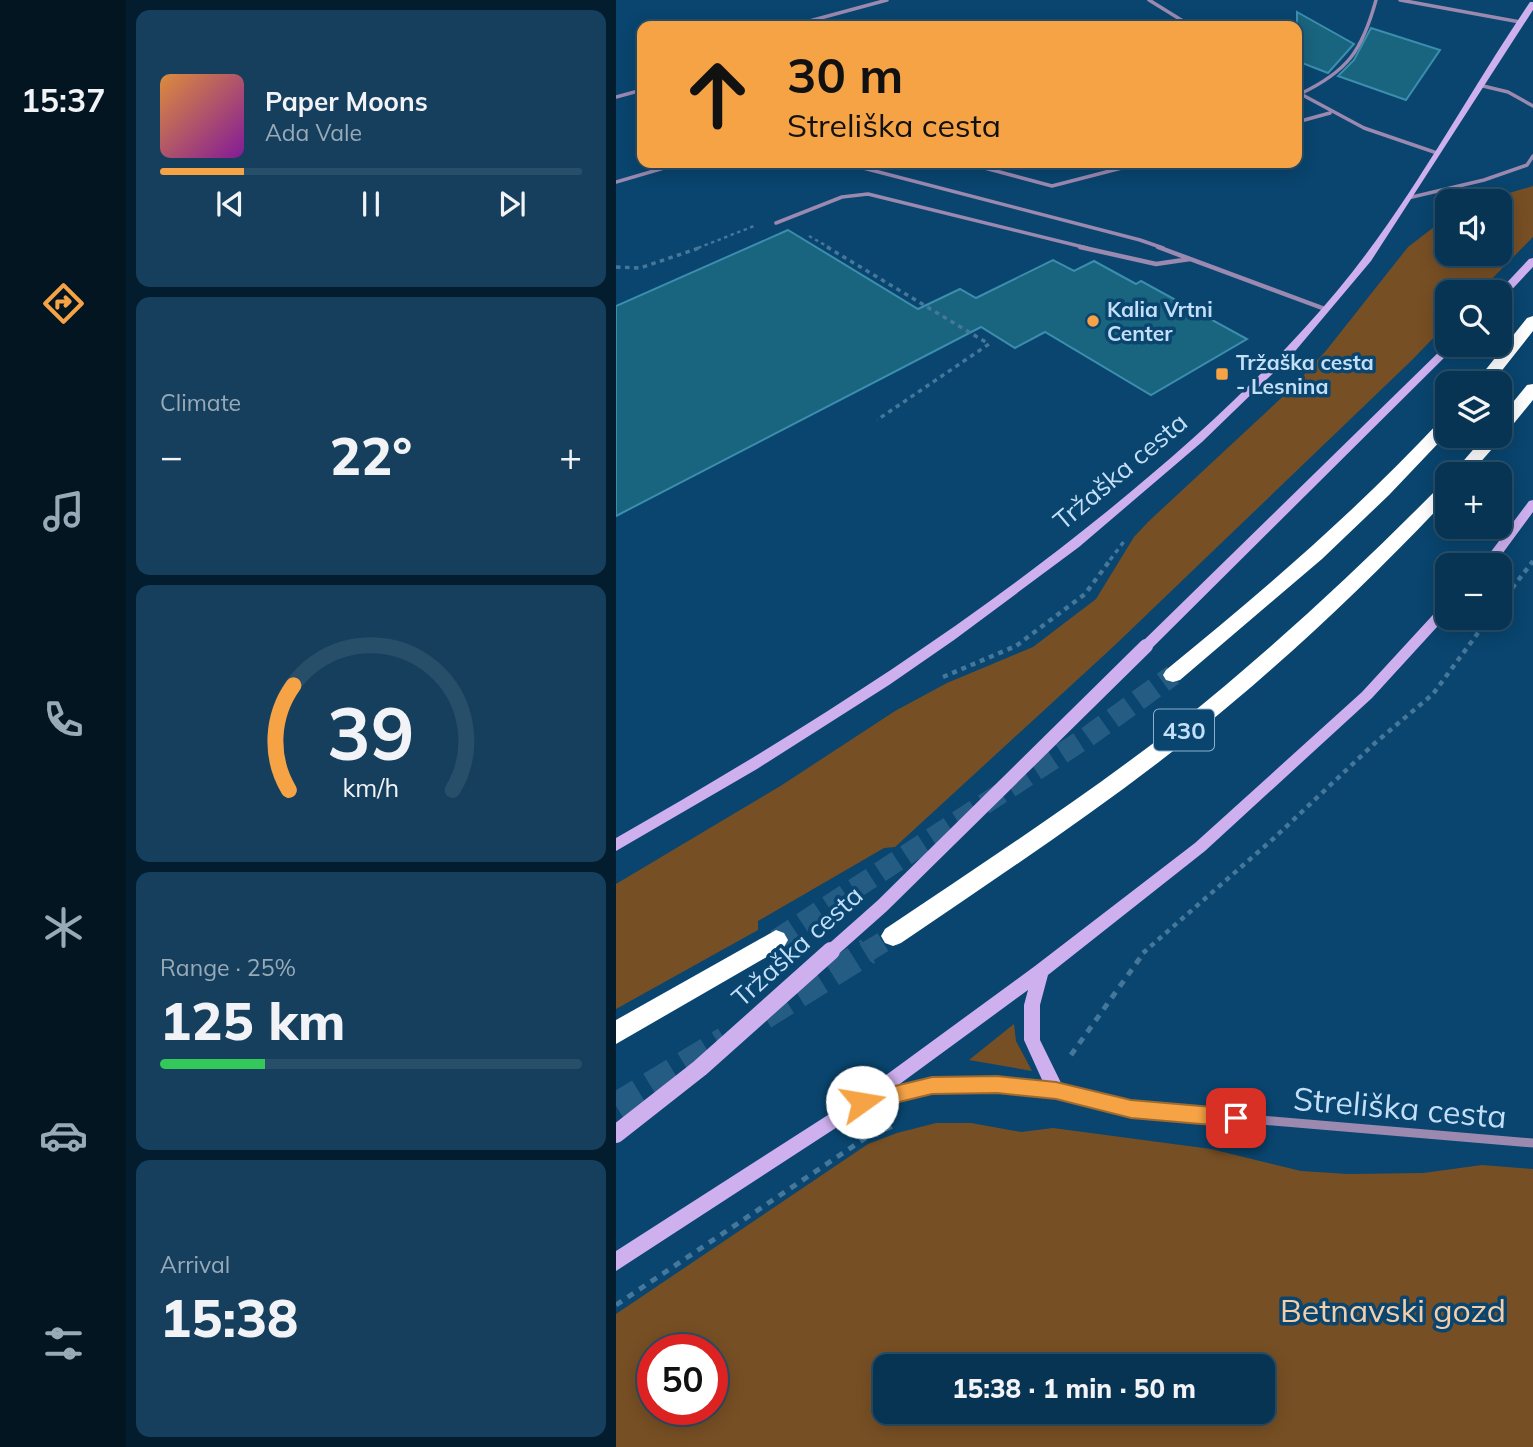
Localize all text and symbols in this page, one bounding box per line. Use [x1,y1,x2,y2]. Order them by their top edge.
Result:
text: 30 m [787,44,903,105]
icon: ahead [672,49,763,140]
text: 15:37 [21,80,105,120]
text: Paper Moons [265,85,428,118]
text: Streliška cesta [787,105,1001,145]
text: Ada Vale [265,118,362,147]
icon: previous [211,185,249,223]
icon: pause [352,185,390,223]
icon: next [493,185,531,223]
map controls [1435,189,1512,630]
button: sound [1435,189,1512,266]
icon: directions [39,279,88,328]
button: search [1435,280,1512,357]
place label: Kalia Vrtni Center [1107,296,1213,346]
marker: Kalia Vrtni Center [1085,313,1101,329]
place label: Tržaška cesta - Lesnina [1236,349,1374,399]
marker: Tržaška cesta - Lesnina [1214,366,1230,382]
button: layers [1435,371,1512,448]
text: Climate [160,388,241,417]
street label: Tržaška cesta [1046,405,1194,537]
text: 22° [330,423,412,488]
text: − [160,432,183,480]
text: + [559,432,582,480]
button: + [1435,462,1512,539]
icon: music [39,487,88,536]
button: − [1435,553,1512,630]
text: 39 [327,687,415,778]
icon: phone [39,695,88,744]
road number: 430 [1154,710,1214,750]
text: km/h [343,771,399,802]
street label: Tržaška cesta [725,879,869,1013]
icon: climate [39,903,88,952]
text: Range · 25% [160,953,296,982]
text: 125 km [160,988,345,1053]
position arrow [825,1065,899,1139]
street label: Streliška cesta [1292,1078,1508,1136]
pin [1206,1088,1266,1148]
icon: arrive [1217,1099,1255,1137]
icon: car [39,1111,88,1160]
text: Arrival [160,1250,230,1279]
text: 15:38 [160,1285,298,1350]
park label: Betnavski gozd [1280,1290,1506,1330]
icon: filters [39,1319,88,1368]
speed limit sign: 50 [637,1334,728,1425]
text: 15:38 · 1 min · 50 m [952,1372,1196,1405]

